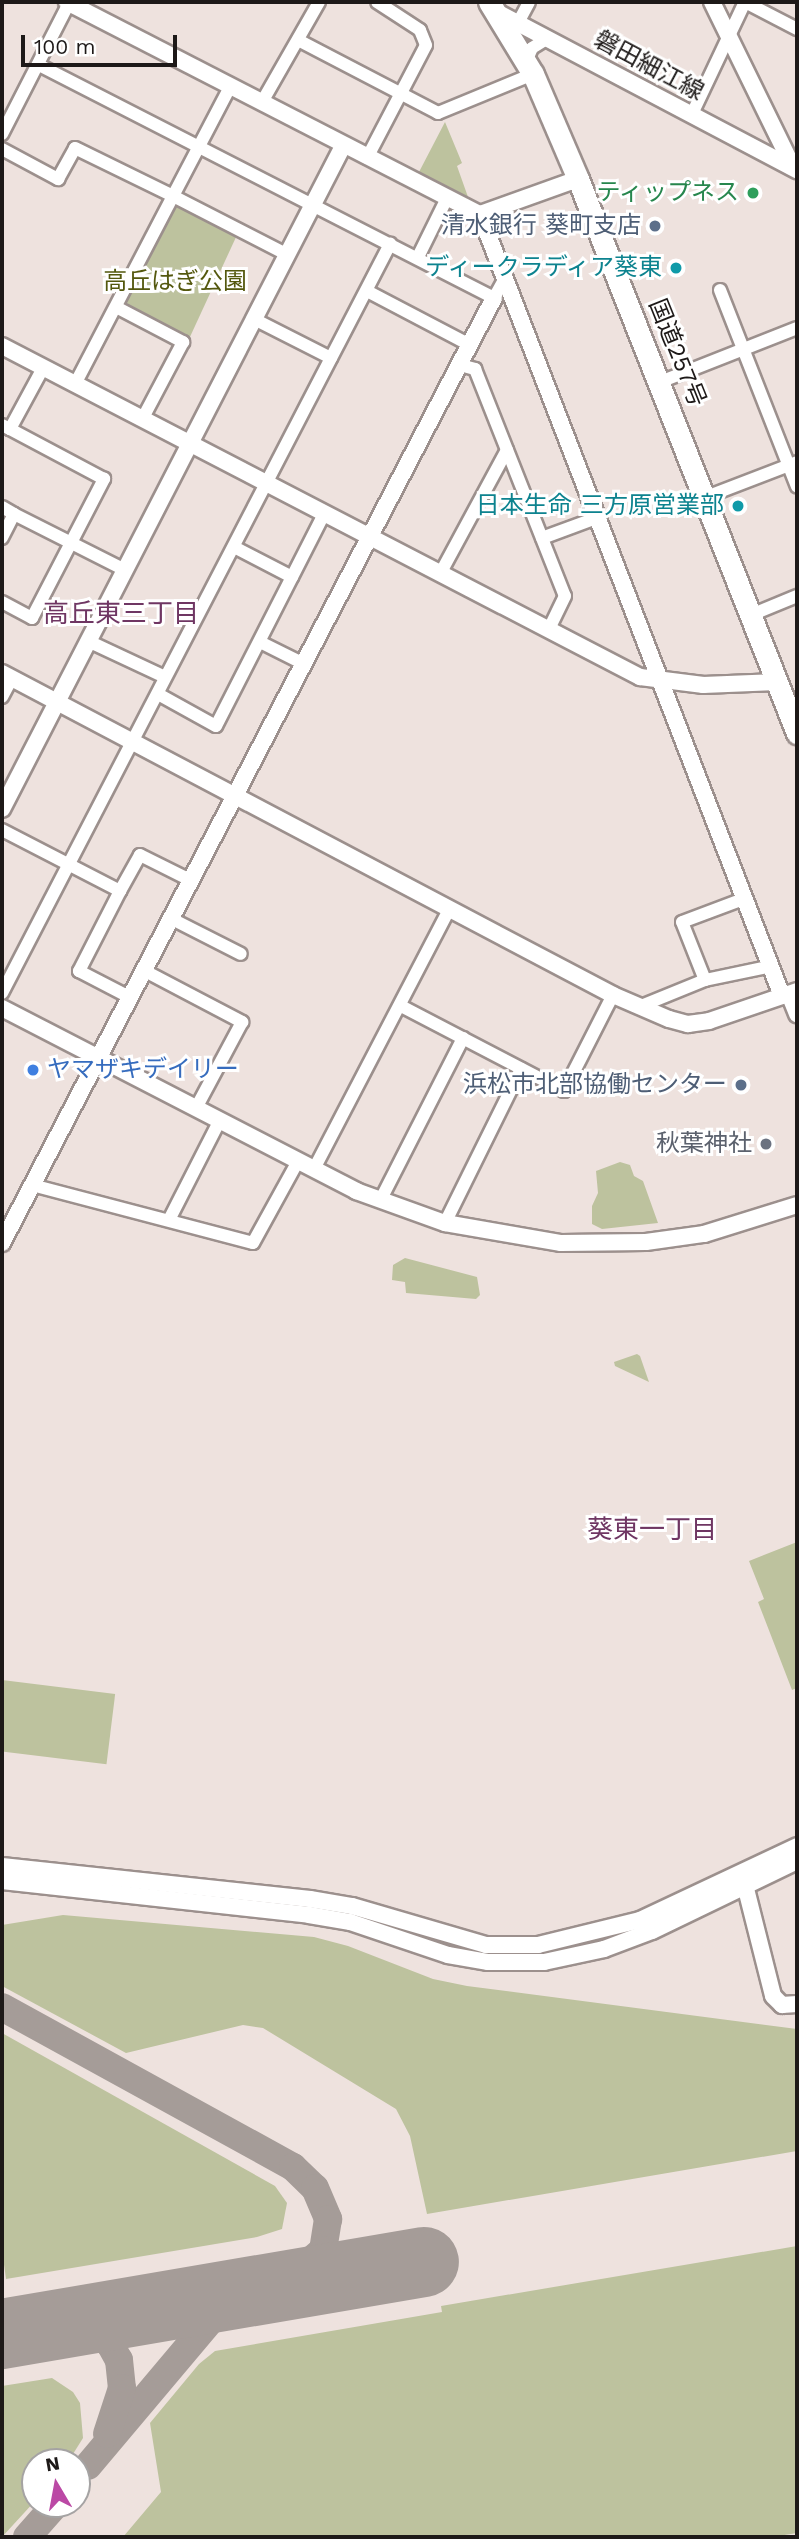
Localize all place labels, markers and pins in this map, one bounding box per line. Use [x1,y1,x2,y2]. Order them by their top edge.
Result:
place label: ティップネス [595,179,739,207]
marker: ティップネス [745,185,761,201]
place label: 清水銀行 葵町支店 [441,212,641,240]
marker: 清水銀行 葵町支店 [647,218,663,234]
place label: ディークラディア葵東 [422,254,662,282]
marker: ディークラディア葵東 [668,260,684,276]
place label: 日本生命 三方原営業部 [476,492,724,520]
marker: 日本生命 三方原営業部 [730,498,746,514]
place label: ヤマザキデイリー [47,1056,239,1084]
marker: ヤマザキデイリー [25,1062,41,1078]
place label: 浜松市北部協働センター [463,1071,727,1099]
marker: 浜松市北部協働センター [733,1077,749,1093]
place label: 秋葉神社 [656,1130,752,1158]
marker: 秋葉神社 [758,1136,774,1152]

